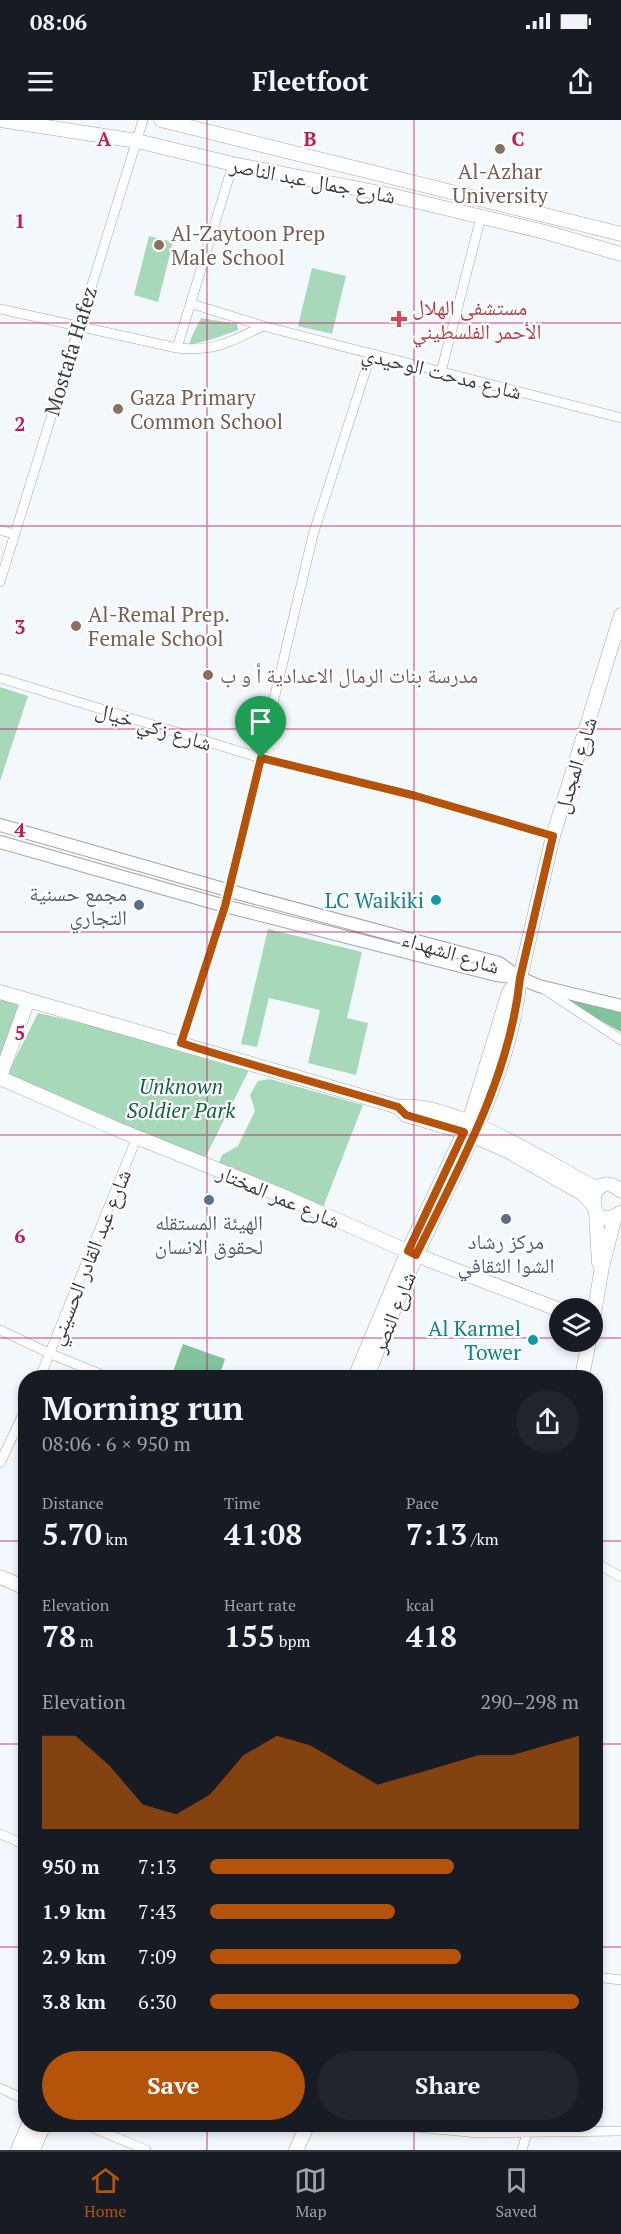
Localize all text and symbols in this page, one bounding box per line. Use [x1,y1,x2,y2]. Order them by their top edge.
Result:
text: 08:06 [30,7,87,36]
text: Fleetfoot [252,63,369,99]
icon: menu [24,65,57,98]
icon: share [564,65,597,98]
text: A [97,125,112,152]
text: B [304,125,317,152]
text: C [511,125,525,152]
marker: Al-Azhar University [493,142,507,156]
street label: شارع جمال عبد الناصر [227,150,398,210]
place label: Al-Azhar University [452,157,548,209]
text: 1 [14,207,26,234]
place label: Al-Zaytoon Prep Male School [171,219,325,271]
marker: Al-Zaytoon Prep Male School [152,238,166,252]
street label: Mostafa Hafez [37,283,103,419]
place label: مستشفى الهلال الأحمر الفلسطيني [412,293,541,348]
marker: مستشفى الهلال الأحمر الفلسطيني [390,310,408,328]
street label: شارع مدحت الوحيدي [359,339,525,409]
place label: Gaza Primary Common School [130,383,283,435]
marker: Gaza Primary Common School [111,402,125,416]
text: 2 [14,410,26,437]
place label: Al-Remal Prep. Female School [88,600,230,652]
text: 3 [14,613,26,640]
marker: Al-Remal Prep. Female School [69,619,83,633]
place label: مدرسة بنات الرمال الاعدادية أ و ب [220,661,478,689]
marker: مدرسة بنات الرمال الاعدادية أ و ب [201,668,215,682]
street label: شارع زكي خيال [92,695,216,760]
pin [235,696,286,758]
icon: arrive [244,705,277,738]
street label: شارع المجدل [547,713,603,817]
text: 4 [14,816,26,843]
place label: مجمع حسنية التجاري [29,879,127,934]
place label: LC Waikiki [325,886,424,914]
marker: LC Waikiki [429,893,443,907]
marker: مجمع حسنية التجاري [132,898,146,912]
street label: شارع الشهداء [399,924,503,980]
text: 5 [14,1019,26,1046]
park label: Unknown Soldier Park [127,1072,236,1124]
street label: شارع عمر المختار [212,1157,345,1234]
street label: شارع عبد القادر الحسيني [41,1165,140,1350]
marker: الهيئة المستقله لحقوق الانسان [202,1193,216,1207]
place label: الهيئة المستقله لحقوق الانسان [155,1208,263,1260]
marker: مركز رشاد الشوا الثقافي [499,1212,513,1226]
text: 6 [14,1222,26,1249]
place label: مركز رشاد الشوا الثقافي [458,1227,555,1282]
street label: شارع النصر [364,1267,422,1358]
map controls [549,1298,603,1352]
button: layers [549,1298,603,1352]
place label: Al Karmel Tower [428,1314,521,1366]
marker: Al Karmel Tower [526,1333,540,1347]
text: Morning run [42,1386,244,1429]
button: share [516,1390,579,1453]
text: 08:06 · 6 × 950 m [42,1430,191,1457]
text: Distance [42,1492,104,1514]
text: Time [224,1492,261,1514]
text: Pace [406,1492,439,1514]
text: 5.70 [42,1514,102,1554]
text: 41:08 [224,1514,302,1554]
text: 7:13 [406,1514,467,1554]
text: km [102,1528,128,1550]
text: /km [467,1528,499,1550]
text: Elevation [42,1594,109,1616]
text: Heart rate [224,1594,296,1616]
text: kcal [406,1594,434,1616]
text: 78 [42,1616,76,1656]
text: 155 [224,1616,275,1656]
text: 418 [406,1616,457,1656]
text: m [76,1630,94,1652]
text: bpm [275,1630,310,1652]
text: Elevation [42,1688,126,1715]
text: 290–298 m [480,1688,579,1715]
text: 950 m [42,1853,100,1880]
text: 7:13 [138,1853,177,1880]
text: 1.9 km [42,1898,106,1925]
text: 7:43 [138,1898,177,1925]
text: 2.9 km [42,1943,106,1970]
text: 7:09 [138,1943,177,1970]
text: 3.8 km [42,1988,106,2015]
text: 6:30 [138,1988,177,2015]
button: Save [42,2051,305,2120]
button: Share [317,2051,579,2120]
tab: Home [84,2164,126,2222]
tab: Map [294,2164,327,2222]
tab: Saved [496,2164,537,2222]

